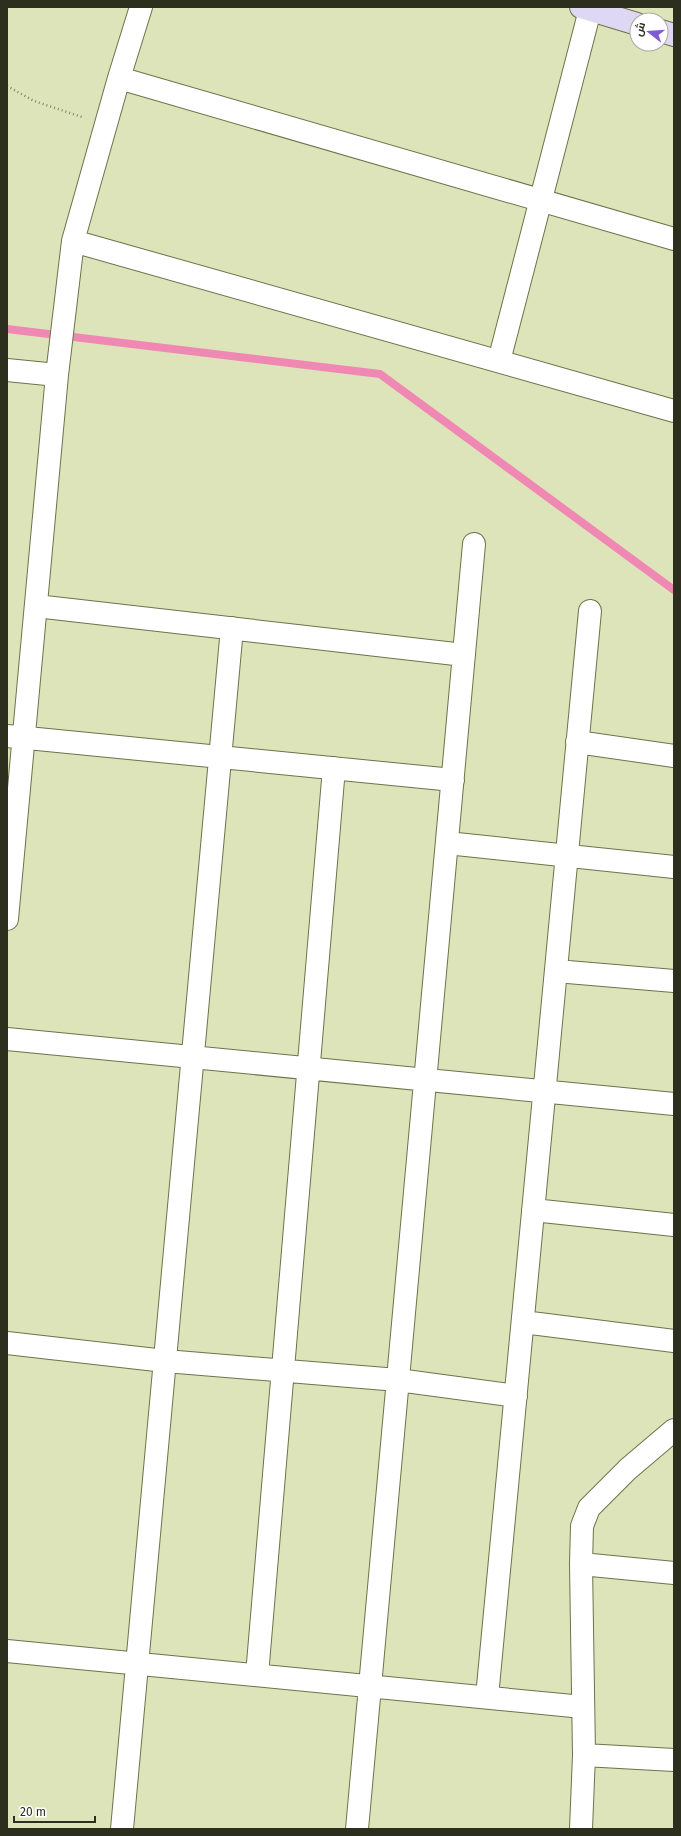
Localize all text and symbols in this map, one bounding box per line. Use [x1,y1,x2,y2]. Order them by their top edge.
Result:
north arrow [629,12,669,52]
text: ش [632,21,648,38]
scale bar [14,1798,95,1824]
text: 20 m [20,1805,46,1819]

